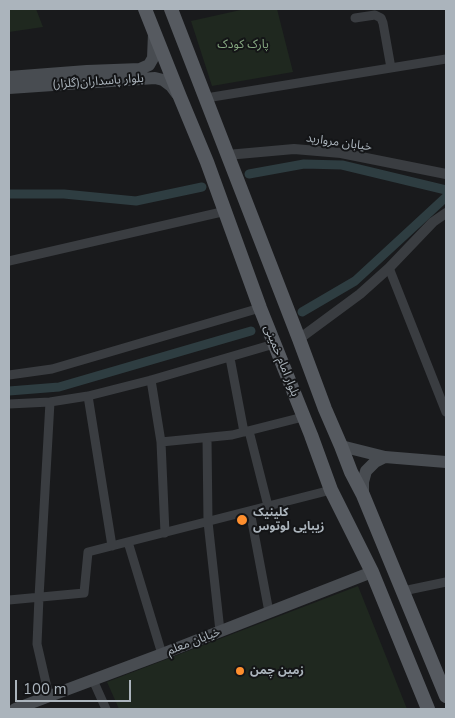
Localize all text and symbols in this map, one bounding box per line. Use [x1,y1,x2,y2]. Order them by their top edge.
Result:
park label: پارک کودک [217,38,269,52]
street label: بلوار پاسداران(گلزار) [52,72,144,92]
street label: خیابان مروارید [305,131,373,155]
street label: بلوار امام خمینی [260,323,302,399]
place label: کلینیک زیبایی لوتوس [253,506,324,534]
marker: کلینیک زیبایی لوتوس [235,513,249,527]
street label: خیابان معلم [165,625,223,659]
place label: زمین چمن [250,664,304,678]
marker: زمین چمن [234,665,246,677]
scale bar [18,670,134,702]
text: 100 m [23,679,67,699]

